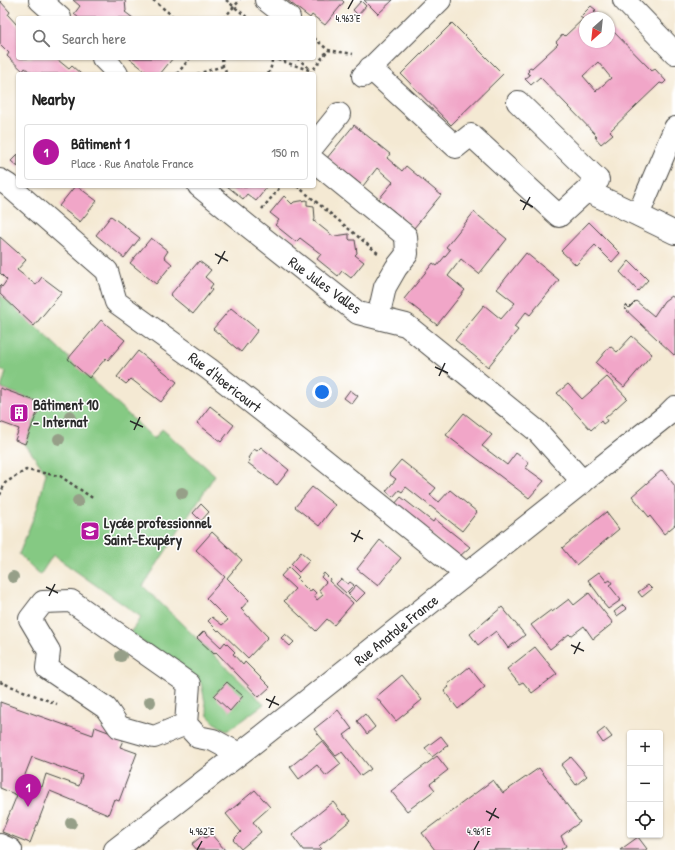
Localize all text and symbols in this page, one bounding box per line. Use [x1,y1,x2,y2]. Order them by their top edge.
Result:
text: 4.963°E [336,12,361,25]
north arrow [579,12,615,48]
search box [16,16,316,60]
icon: search [30,27,52,49]
text: Search here [62,28,126,49]
text: Nearby [32,87,75,110]
text: Bâtiment 1 [71,133,130,154]
text: 1 [44,143,48,161]
text: 150 m [271,143,299,161]
text: Place · Rue Anatole France [71,154,194,172]
street label: Rue Jules Valles [284,251,366,319]
street label: Rue d'Hoericourt [184,347,267,418]
your location [312,382,332,402]
place label: Bâtiment 10 - Internat [33,394,99,432]
building icon: Bâtiment 10 - Internat [8,402,30,424]
place label: Lycée professionnel Saint-Exupéry [104,512,212,551]
school or university icon: Lycée professionnel Saint-Exupéry [79,520,101,542]
street label: Rue Anatole France [349,590,443,670]
map controls [627,730,663,838]
button: + [627,730,663,766]
button: − [627,766,663,802]
pin: 1 [15,774,41,807]
button: locate [627,802,663,838]
text: 4.962°E [190,825,215,838]
text: 4.961°E [467,825,492,838]

